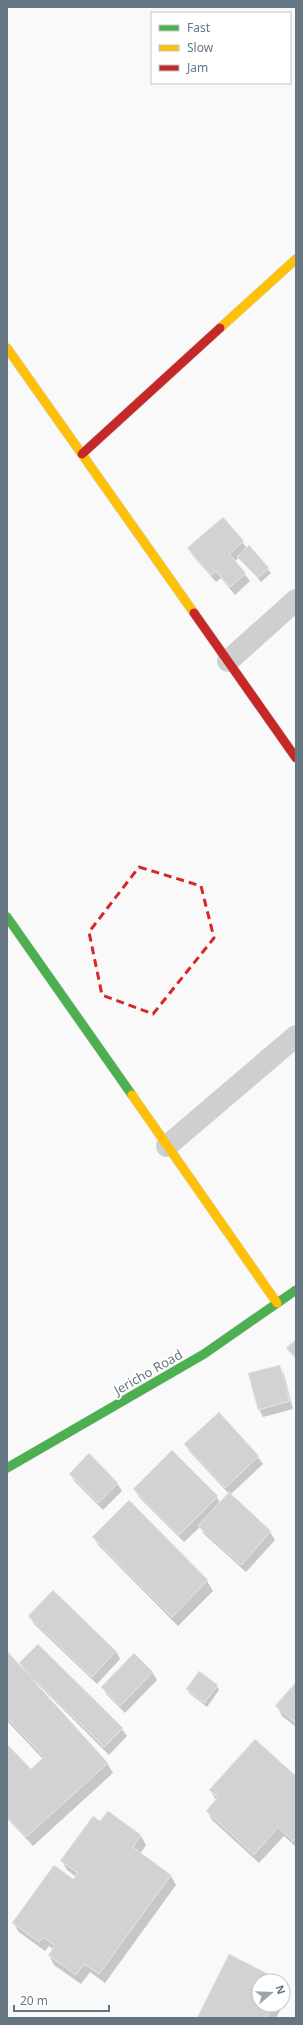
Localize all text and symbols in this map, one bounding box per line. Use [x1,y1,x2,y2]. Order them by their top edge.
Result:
legend [151,12,291,84]
text: Fast [187,19,211,36]
text: Slow [187,39,214,56]
text: Jam [186,59,208,76]
street label: Jericho Road [109,1345,186,1400]
north arrow [251,1973,291,2013]
text: N [272,1983,289,1996]
scale bar [14,1987,109,2013]
text: 20 m [20,1992,48,2009]

